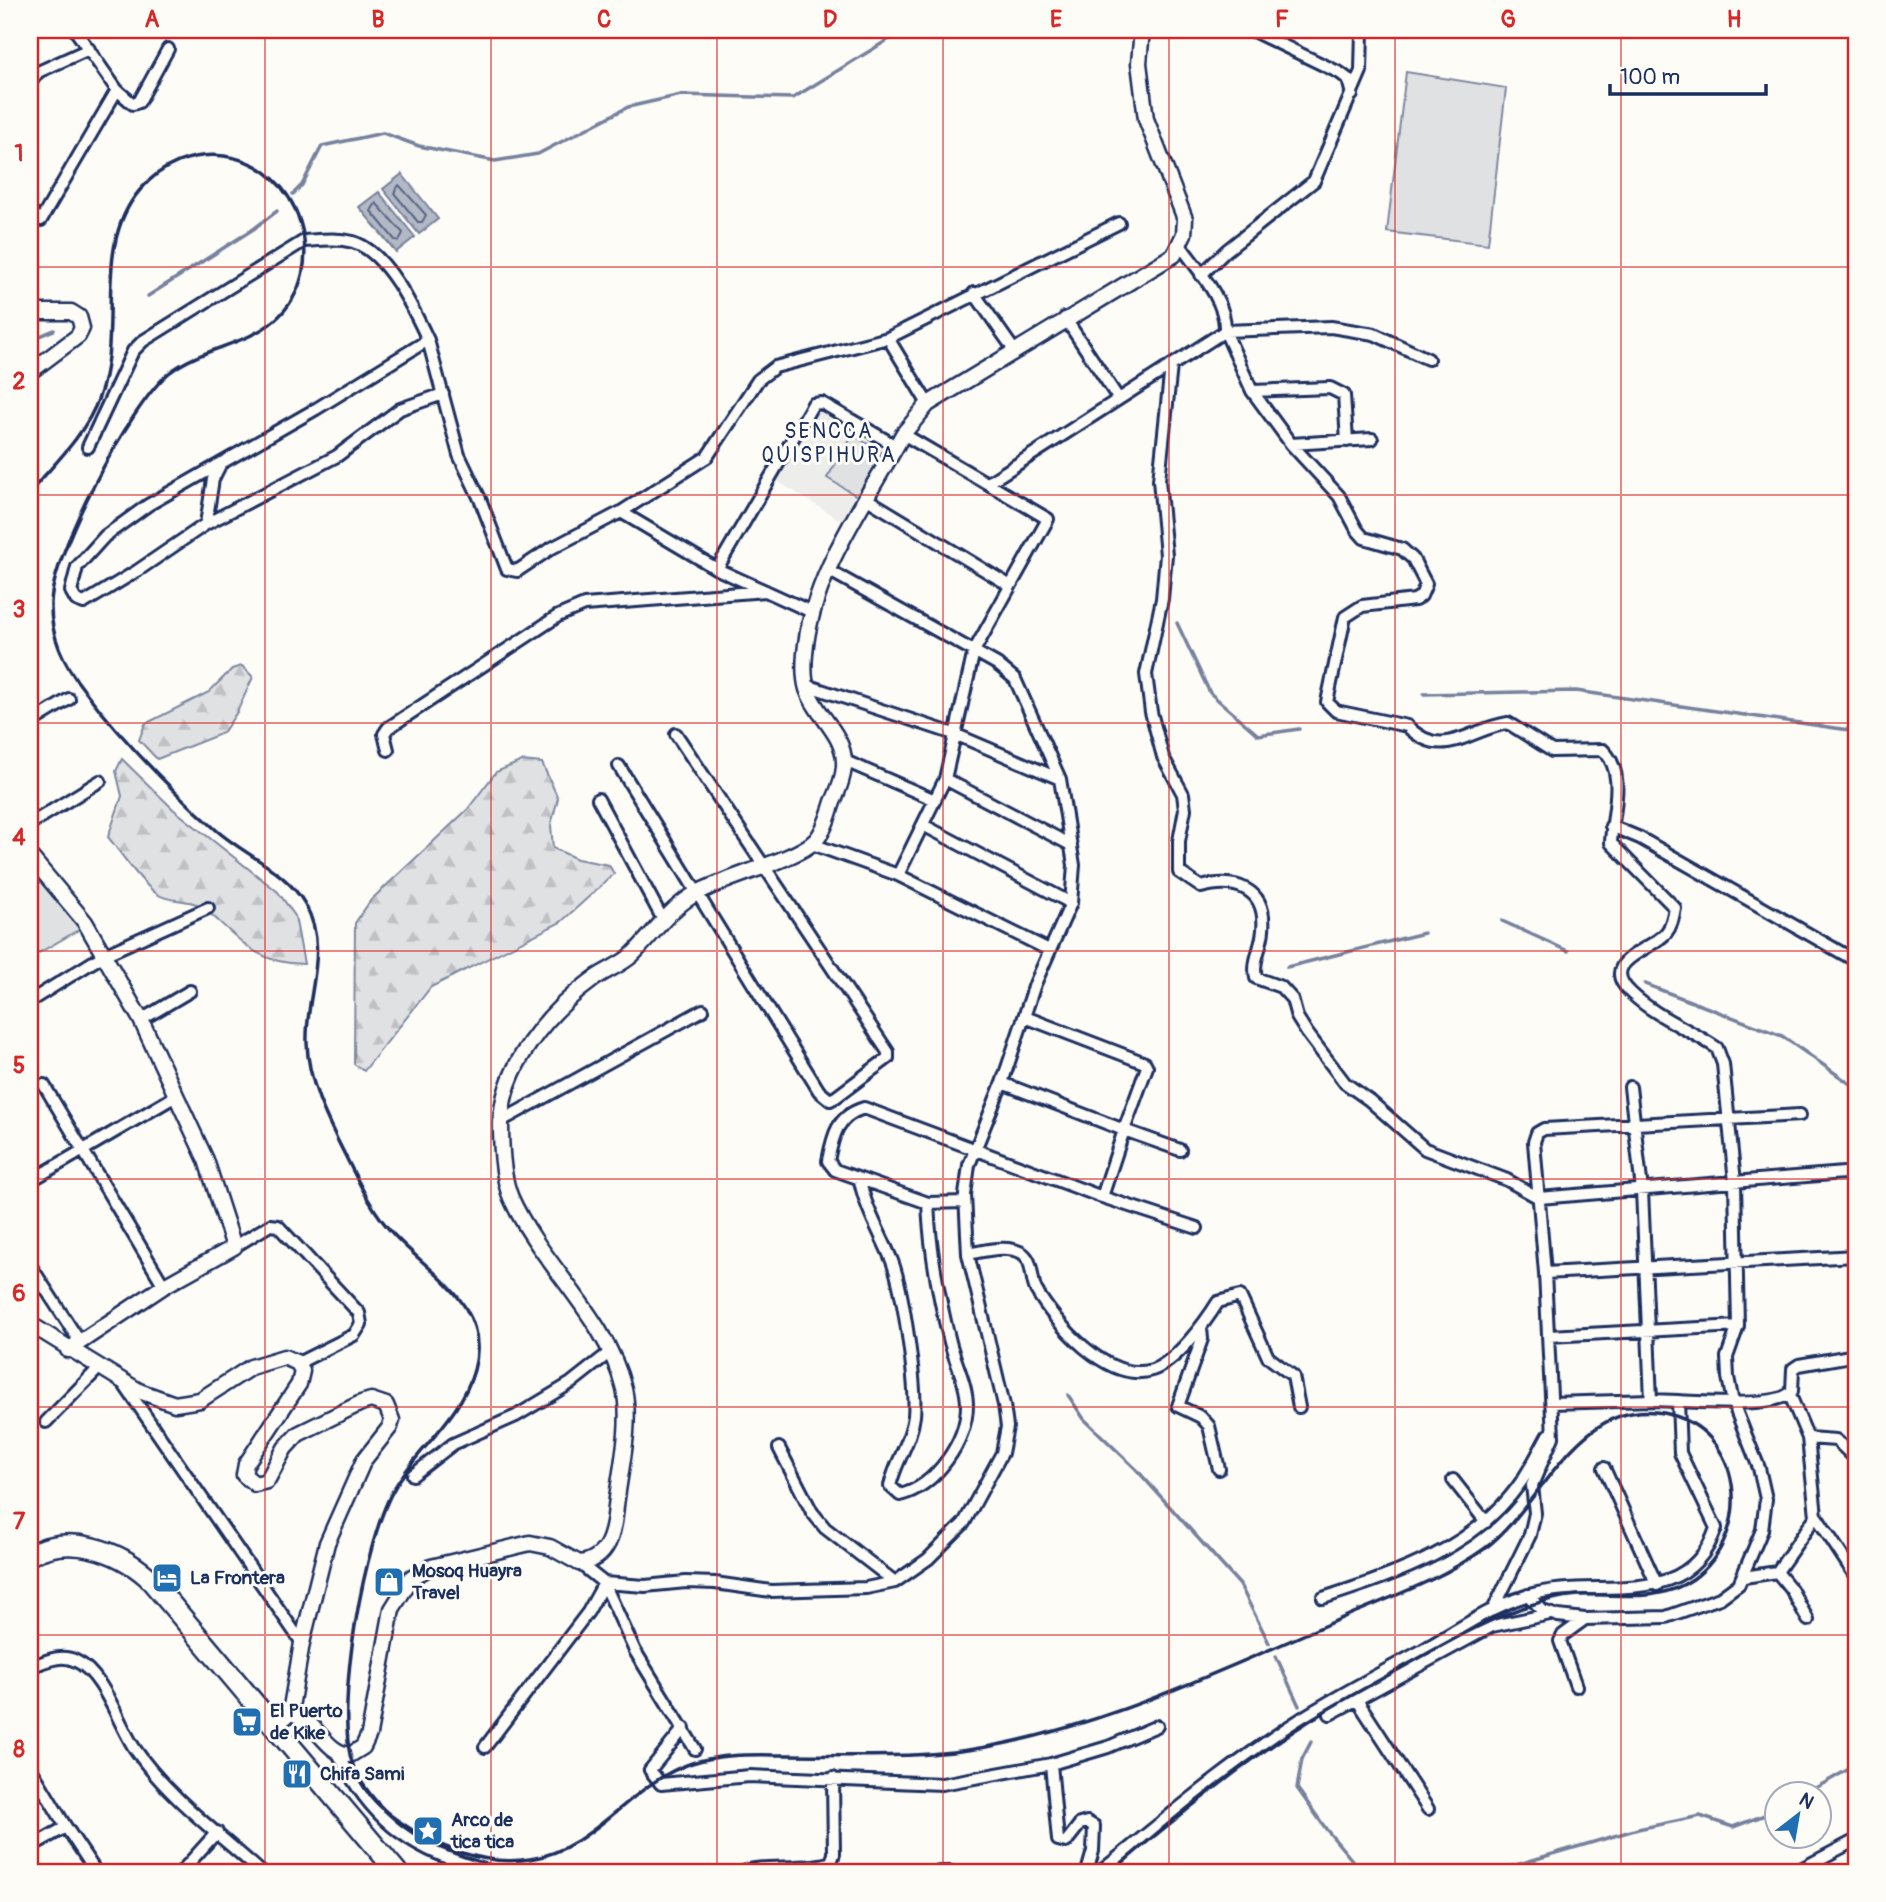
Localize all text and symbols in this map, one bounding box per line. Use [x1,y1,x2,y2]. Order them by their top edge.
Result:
text: A [145,5,160,34]
text: B [371,5,385,34]
text: C [597,5,611,34]
text: D [823,5,837,34]
text: E [1050,5,1062,34]
text: F [1275,5,1289,34]
text: G [1500,5,1516,34]
text: H [1727,5,1741,34]
scale bar [1610,52,1765,96]
text: 100 m [1620,64,1680,91]
text: 1 [15,139,24,168]
text: 2 [13,367,26,396]
district label: SENCCA QUISPIHURA [761,418,897,469]
text: 3 [13,595,25,624]
text: 4 [12,823,26,852]
text: 5 [13,1051,25,1080]
text: 6 [12,1279,26,1308]
text: 7 [13,1507,26,1536]
place label: Mosoq Huayra Travel [411,1559,522,1605]
hotel icon: La Frontera [150,1561,184,1595]
shop icon: Mosoq Huayra Travel [372,1565,406,1599]
place label: La Frontera [190,1566,285,1590]
place label: El Puerto de Kike [270,1699,343,1745]
supermarket icon: El Puerto de Kike [230,1705,264,1739]
text: 8 [13,1735,25,1764]
restaurant icon: Chifa Sami [280,1757,314,1791]
place label: Chifa Sami [320,1762,405,1786]
north arrow [1764,1780,1834,1850]
text: N [1795,1788,1818,1815]
place label: Arco de tica tica [450,1808,514,1854]
place icon: Arco de tica tica [411,1814,445,1848]

